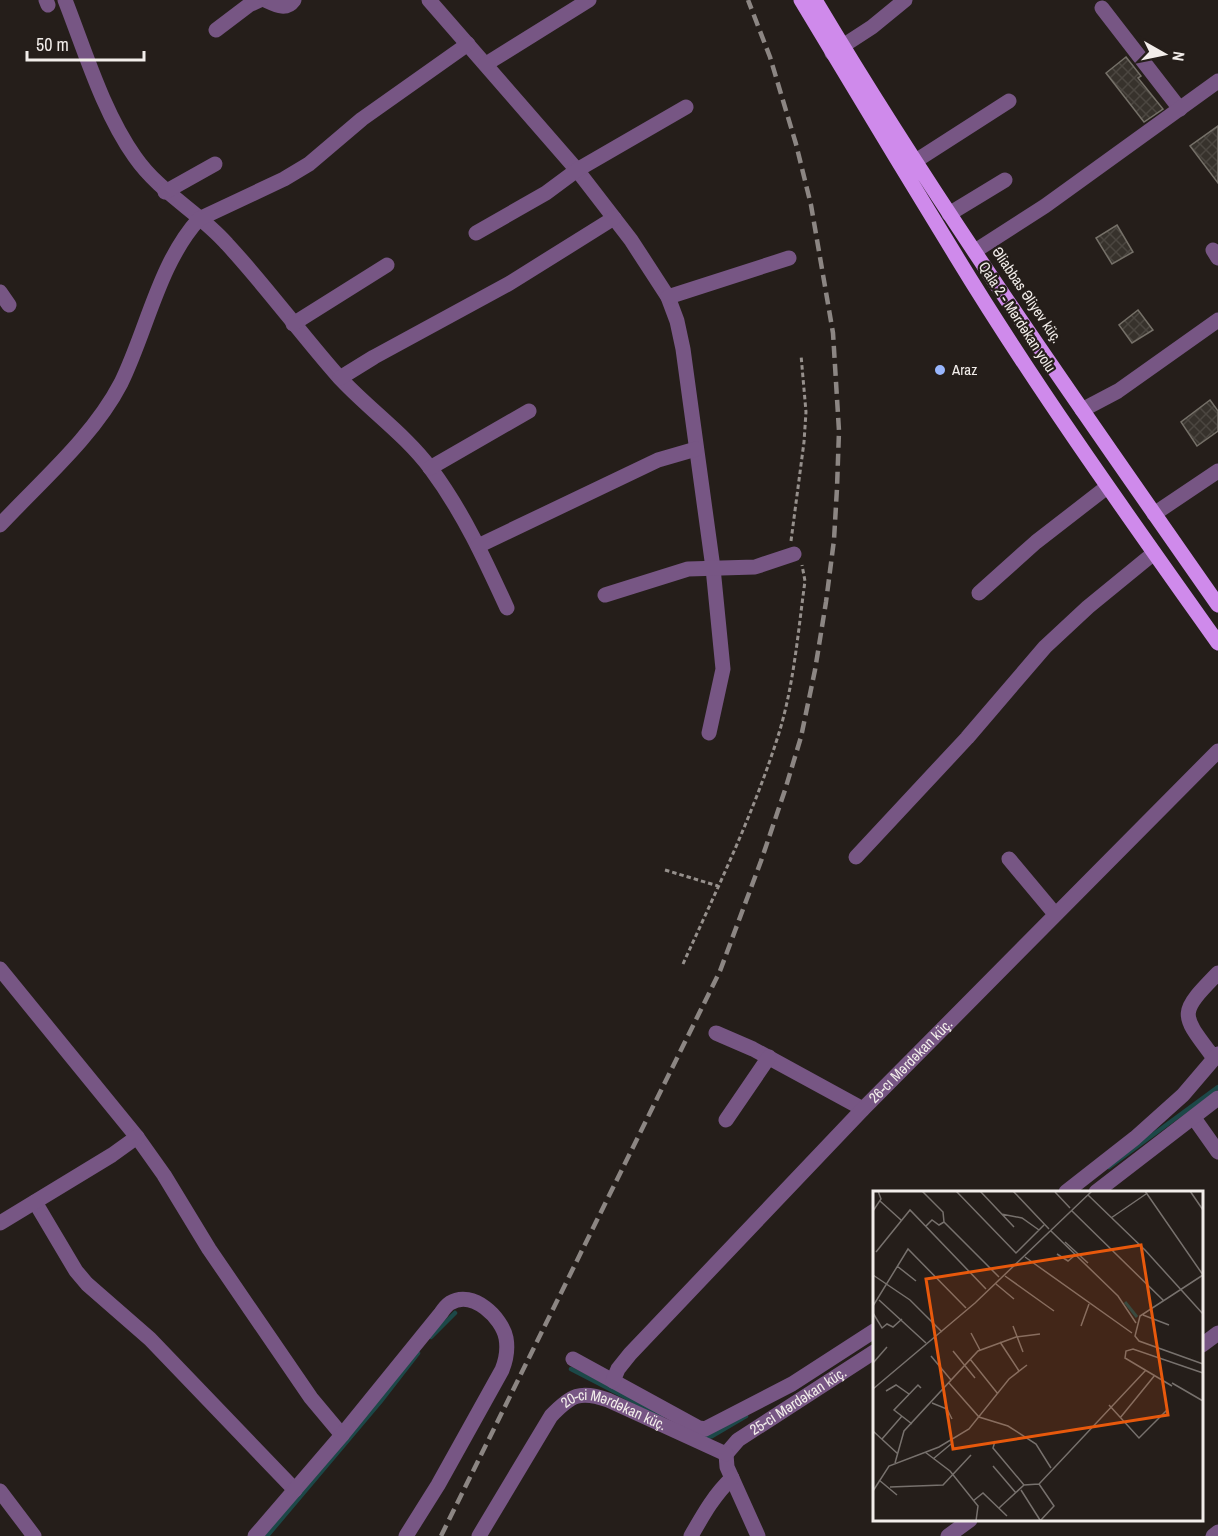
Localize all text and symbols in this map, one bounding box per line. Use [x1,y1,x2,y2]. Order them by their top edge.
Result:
scale bar [27,24,144,62]
north arrow [1134,24,1194,84]
text: 50 m [36,32,69,57]
text: N [1167,50,1190,63]
street label: Əliabbas Əliyev küç. [987,242,1068,347]
street label: Qala 2 - Mərdəkan yolu [974,257,1061,376]
place label: Araz [951,359,977,380]
marker: Araz [933,363,947,377]
street label: 26-cı Mərdəkan küç. [864,1014,957,1108]
inset map [873,1191,1203,1521]
street label: 25-ci Mərdəkan küç. [745,1362,850,1440]
street label: 20-ci Mərdəkan küç. [556,1384,670,1435]

